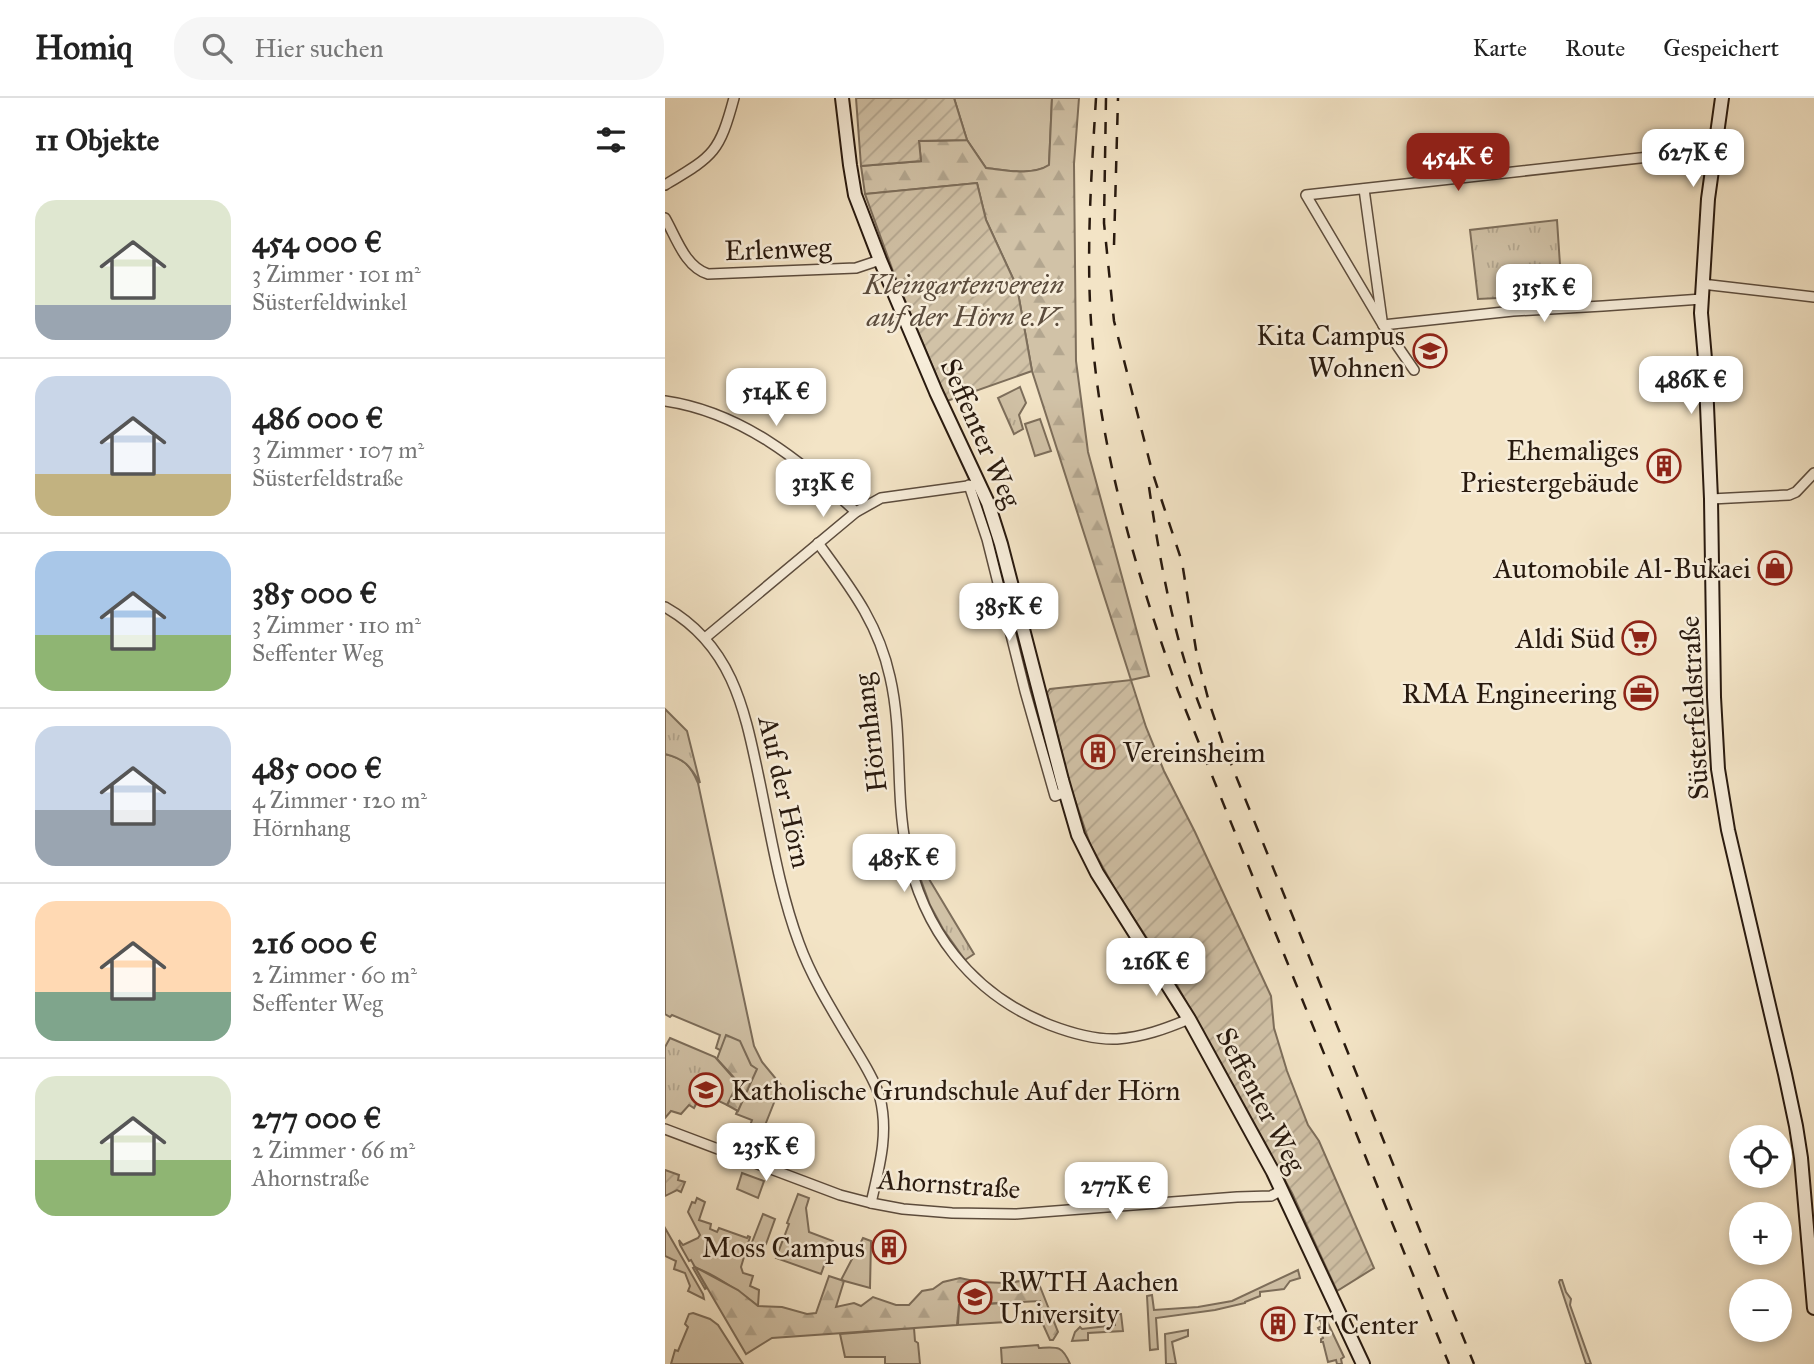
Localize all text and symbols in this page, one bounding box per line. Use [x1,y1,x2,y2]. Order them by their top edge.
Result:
search box [174,17,664,80]
text: Homiq [35,28,132,68]
icon: search [198,29,236,67]
text: Hier suchen [254,32,384,64]
text: Karte [1472,33,1527,63]
text: Route [1565,33,1625,63]
text: Gespeichert [1663,33,1779,63]
icon: filters [592,121,630,159]
text: 11 Objekte [35,122,159,158]
pin: 627K € [1636,130,1750,189]
pin: 454K € [1401,134,1515,193]
text: 627K € [1658,138,1728,166]
text: 454K € [1423,142,1493,170]
text: 454 000 € [252,224,382,260]
icon: home [91,228,175,312]
street label: Erlenweg [724,230,833,268]
text: 3 Zimmer · 101 m² [252,260,421,288]
pin: 315K € [1487,264,1601,324]
park label: Kleingartenverein auf der Hörn e.V. [862,267,1065,334]
text: 315K € [1512,273,1576,301]
text: Süsterfeldwinkel [252,288,407,316]
place label: Kita Campus Wohnen [1256,318,1405,385]
school or university icon: Kita Campus Wohnen [1411,332,1449,370]
street label: Seffenter Weg [933,353,1030,514]
pin: 486K € [1634,356,1748,416]
text: 486K € [1655,365,1727,393]
pin: 514K € [719,368,833,428]
text: 514K € [742,377,810,405]
text: 486 000 € [252,400,384,436]
icon: home [91,404,175,488]
place label: Ehemaliges Priestergebäude [1460,433,1639,500]
text: 3 Zimmer · 107 m² [252,436,424,464]
building icon: Ehemaliges Priestergebäude [1645,447,1683,485]
pin: 313K € [766,460,880,519]
text: Süsterfeldstraße [252,464,403,492]
text: 313K € [792,468,854,496]
shop icon: Automobile Al-Bukaei [1756,549,1794,587]
place label: Automobile Al-Bukaei [1493,551,1751,586]
text: 385 000 € [252,575,377,611]
icon: home [91,579,175,663]
pin: 385K € [952,584,1066,643]
text: 385K € [975,592,1043,620]
text: 3 Zimmer · 110 m² [252,611,421,639]
street label: Süsterfeldstraße [1672,615,1716,801]
supermarket icon: Aldi Süd [1620,619,1658,657]
place label: Aldi Süd [1515,621,1615,656]
text: Seffenter Weg [252,639,383,667]
street label: Hörnhang [845,671,895,794]
office icon: RMA Engineering [1622,674,1660,712]
place label: RMA Engineering [1402,676,1617,711]
street label: Auf der Hörn [750,712,819,871]
building icon: Vereinsheim [1079,733,1117,771]
place label: Vereinsheim [1122,735,1266,770]
text: 485 000 € [252,750,382,786]
icon: home [91,754,175,838]
text: 4 Zimmer · 120 m² [252,786,427,814]
text: Hörnhang [252,814,350,842]
pin: 485K € [847,834,961,894]
text: 485K € [869,843,939,871]
text: 216 000 € [252,925,377,961]
icon: home [91,929,175,1013]
pin: 216K € [1099,939,1213,998]
text: 216K € [1122,947,1190,975]
text: 2 Zimmer · 60 m² [252,961,417,989]
text: Seffenter Weg [252,989,383,1017]
street label: Seffenter Weg [1208,1021,1314,1179]
school or university icon: Katholische Grundschule Auf der Hörn [687,1071,725,1109]
place label: Katholische Grundschule Auf der Hörn [731,1073,1180,1108]
text: 277 000 € [252,1100,382,1136]
icon: home [91,1104,175,1188]
pin: 235K € [709,1124,823,1183]
map controls [1729,1125,1792,1342]
button: locate [1729,1125,1792,1188]
text: 235K € [733,1132,799,1160]
text: 2 Zimmer · 66 m² [252,1136,415,1164]
street label: Ahornstraße [876,1161,1021,1206]
pin: 277K € [1059,1162,1173,1222]
text: Ahornstraße [252,1164,369,1192]
text: 277K € [1081,1171,1151,1199]
button: + [1729,1202,1792,1265]
building icon: Moss Campus [870,1228,908,1266]
place label: Moss Campus [702,1230,865,1265]
place label: RWTH Aachen University [999,1264,1179,1331]
school or university icon: RWTH Aachen University [956,1278,994,1316]
button: − [1729,1279,1792,1342]
building icon: IT Center [1259,1305,1297,1343]
place label: IT Center [1303,1307,1419,1342]

